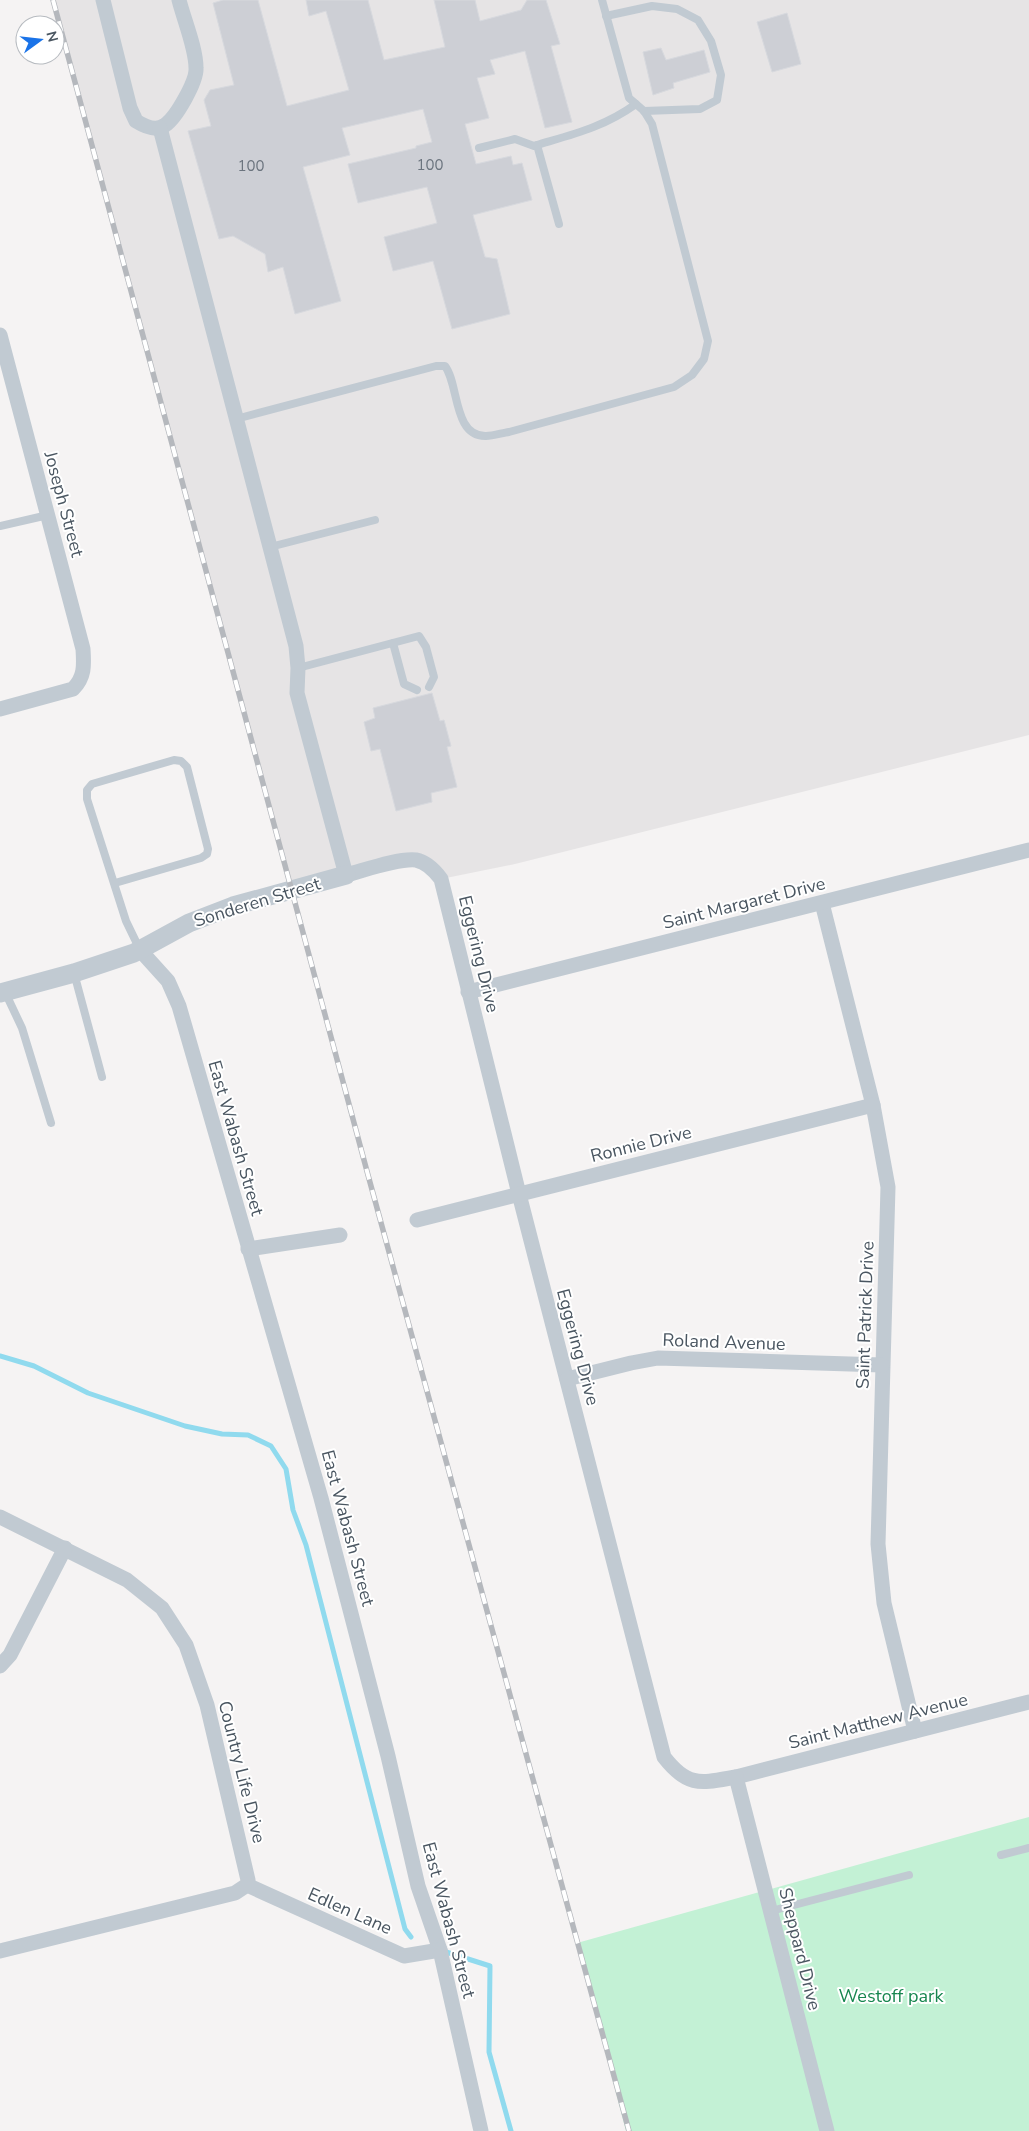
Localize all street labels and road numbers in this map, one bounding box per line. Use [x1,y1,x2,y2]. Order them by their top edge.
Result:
street label: Joseph Street [38,448,90,560]
street label: Sonderen Street [191,871,324,933]
street label: Saint Margaret Drive [660,871,828,935]
street label: Eggering Drive [453,893,505,1015]
street label: East Wabash Street [202,1058,270,1219]
street label: Ronnie Drive [588,1120,694,1168]
street label: Saint Patrick Drive [850,1241,880,1389]
street label: Eggering Drive [551,1286,605,1408]
street label: Roland Avenue [662,1328,786,1356]
street label: East Wabash Street [316,1447,381,1609]
street label: Saint Matthew Avenue [786,1687,970,1755]
street label: Country Life Drive [213,1698,271,1846]
street label: East Wabash Street [417,1839,482,2001]
street label: Edlen Lane [304,1882,396,1940]
street label: Sheppard Drive [773,1885,827,2013]

